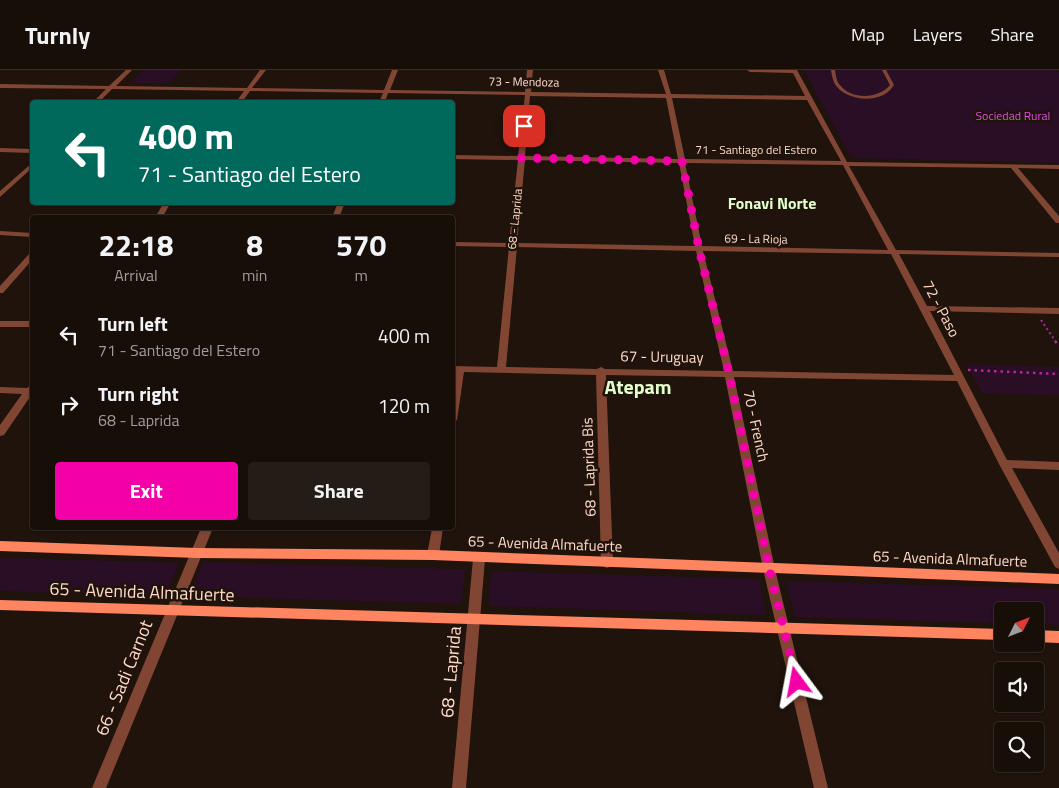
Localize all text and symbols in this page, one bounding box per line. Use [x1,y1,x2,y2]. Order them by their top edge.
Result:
text: Turnly [25,17,90,53]
text: Map [851,21,885,48]
text: Layers [913,21,962,48]
text: Share [990,21,1034,48]
street label: 73 - Mendoza [489,71,559,92]
pin [503,105,545,147]
park label: Sociedad Rural [976,106,1050,125]
text: 400 m [138,109,234,163]
icon: arrive [510,112,538,140]
icon: left [55,120,120,185]
street label: 71 - Santiago del Estero [695,140,817,159]
text: 71 - Santiago del Estero [138,157,361,191]
street label: 68 - Laprida [502,188,527,250]
district label: Fonavi Norte [728,191,816,215]
text: 22:18 [99,222,173,268]
text: 8 [246,222,263,268]
text: 570 [336,222,386,268]
street label: 69 - La Rioja [724,228,788,249]
text: Arrival [114,263,158,287]
text: min [242,263,267,287]
text: m [355,263,368,287]
street label: 72 - Paso [917,276,966,341]
text: Turn left [98,309,168,338]
icon: left [55,321,83,349]
text: 400 m [378,321,430,350]
text: 71 - Santiago del Estero [98,338,260,362]
street label: 67 - Uruguay [620,344,704,369]
district label: Atepam [604,371,672,402]
text: Turn right [98,379,179,408]
street label: 70 - French [738,388,775,464]
icon: right [55,391,83,419]
text: 120 m [378,391,430,420]
text: 68 - Laprida [98,408,180,432]
street label: 68 - Laprida Bis [575,417,602,517]
button: Exit [55,462,238,520]
button: Share [248,462,430,520]
street label: 65 - Avenida Almafuerte [467,529,623,558]
street label: 65 - Avenida Almafuerte [872,544,1028,573]
street label: 65 - Avenida Almafuerte [49,575,235,608]
north arrow [994,602,1044,652]
map controls [994,602,1044,772]
street label: 66 - Sadi Carnot [88,615,159,740]
street label: 68 - Laprida [433,625,468,719]
position arrow [770,655,822,707]
button: sound [994,662,1044,712]
button: search [994,722,1044,772]

